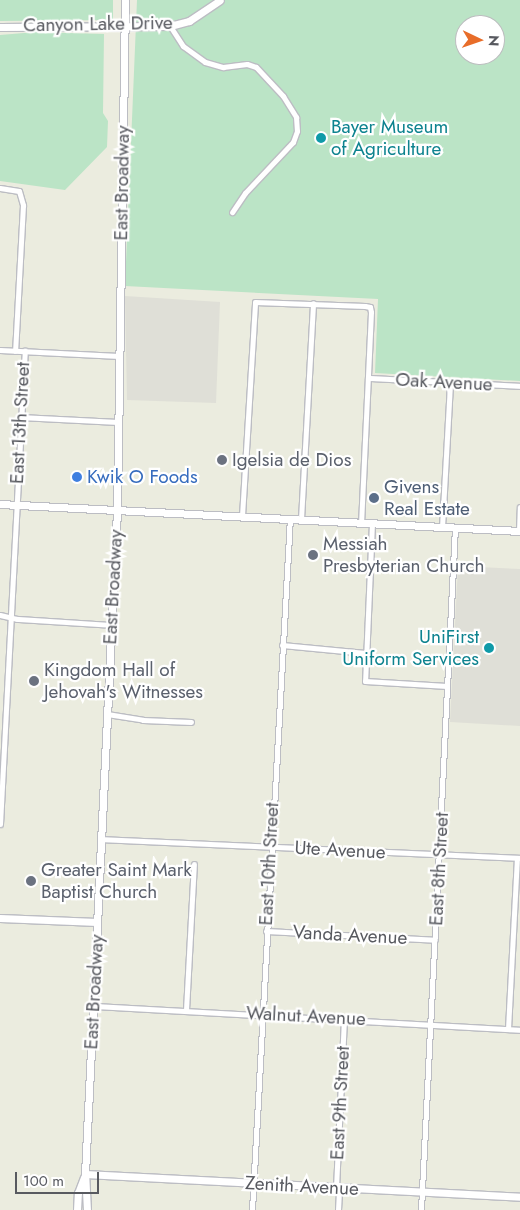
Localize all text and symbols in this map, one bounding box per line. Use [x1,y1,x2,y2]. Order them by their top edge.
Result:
street label: Canyon Lake Drive [23,11,173,37]
north arrow [455,15,505,65]
text: N [484,35,504,47]
place label: Bayer Museum of Agriculture [331,116,448,160]
street label: East Broadway [110,125,134,241]
marker: Bayer Museum of Agriculture [315,132,327,144]
street label: East 13th Street [5,361,35,485]
street label: Oak Avenue [395,368,493,396]
place label: Igelsia de Dios [232,449,351,471]
marker: Igelsia de Dios [216,454,228,466]
place label: Kwik O Foods [87,466,198,488]
marker: Kwik O Foods [71,471,83,483]
place label: Givens Real Estate [384,476,470,520]
marker: Givens Real Estate [368,492,380,504]
street label: East Broadway [99,529,127,645]
place label: Messiah Presbyterian Church [323,533,484,577]
marker: Messiah Presbyterian Church [307,549,319,561]
place label: UniFirst Uniform Services [342,626,479,670]
marker: UniFirst Uniform Services [483,642,495,654]
place label: Kingdom Hall of Jehovah's Witnesses [44,659,203,703]
marker: Kingdom Hall of Jehovah's Witnesses [28,675,40,687]
street label: East 10th Street [254,802,284,926]
street label: East 8th Street [425,812,453,926]
street label: Ute Avenue [294,836,386,864]
place label: Greater Saint Mark Baptist Church [41,859,192,903]
marker: Greater Saint Mark Baptist Church [25,875,37,887]
street label: Vanda Avenue [292,921,408,949]
street label: East Broadway [80,934,108,1050]
street label: Walnut Avenue [246,1001,366,1031]
street label: East 9th Street [326,1045,354,1161]
scale bar [18,1162,101,1194]
text: 100 m [23,1170,64,1192]
street label: Zenith Avenue [245,1172,359,1200]

